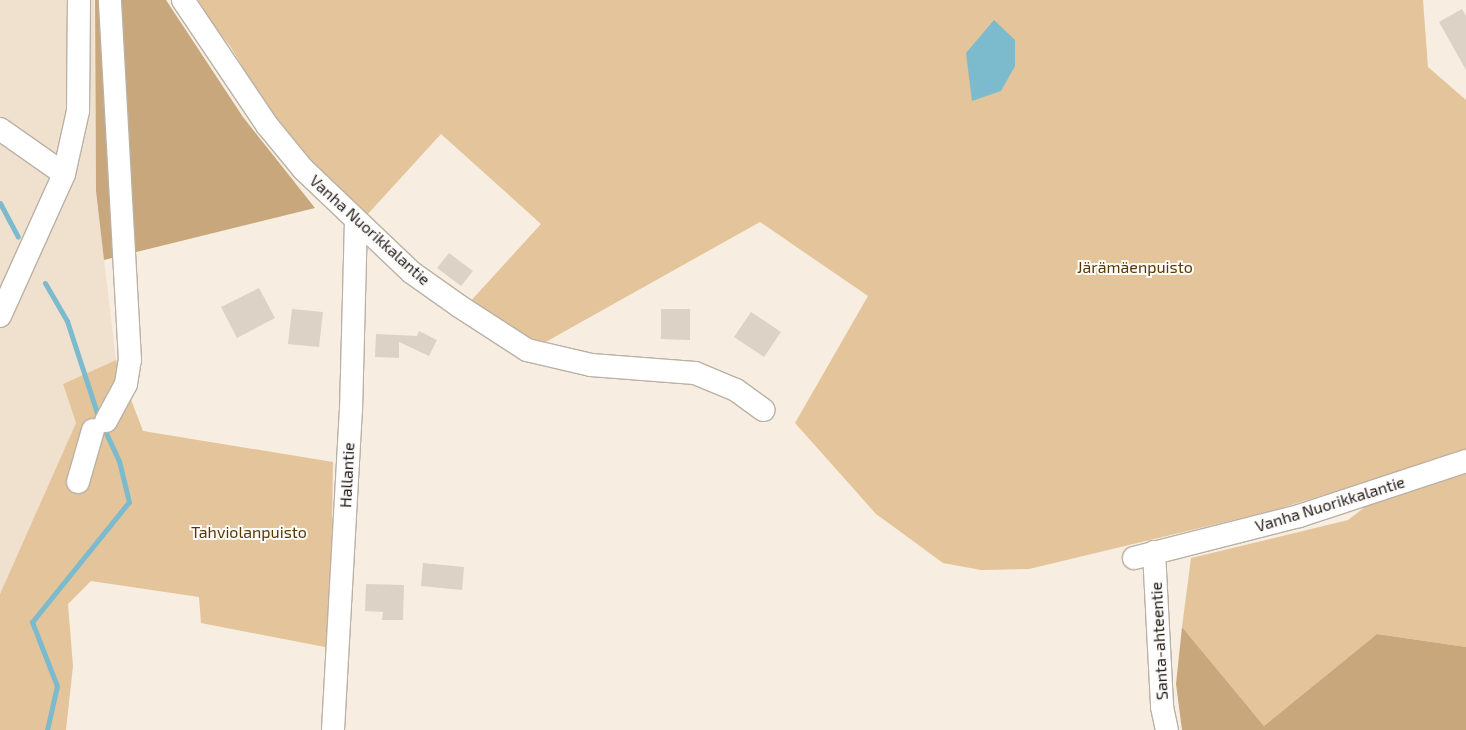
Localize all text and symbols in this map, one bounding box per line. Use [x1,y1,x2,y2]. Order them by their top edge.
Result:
street label: Vanha Nuorikkalantie [306,171,434,289]
park label: Järämäenpuisto [1077,257,1193,277]
street label: Hallantie [336,442,358,508]
street label: Vanha Nuorikkalantie [1253,472,1407,536]
park label: Tahviolanpuisto [191,522,307,542]
street label: Santa-ahteentie [1146,581,1172,701]

